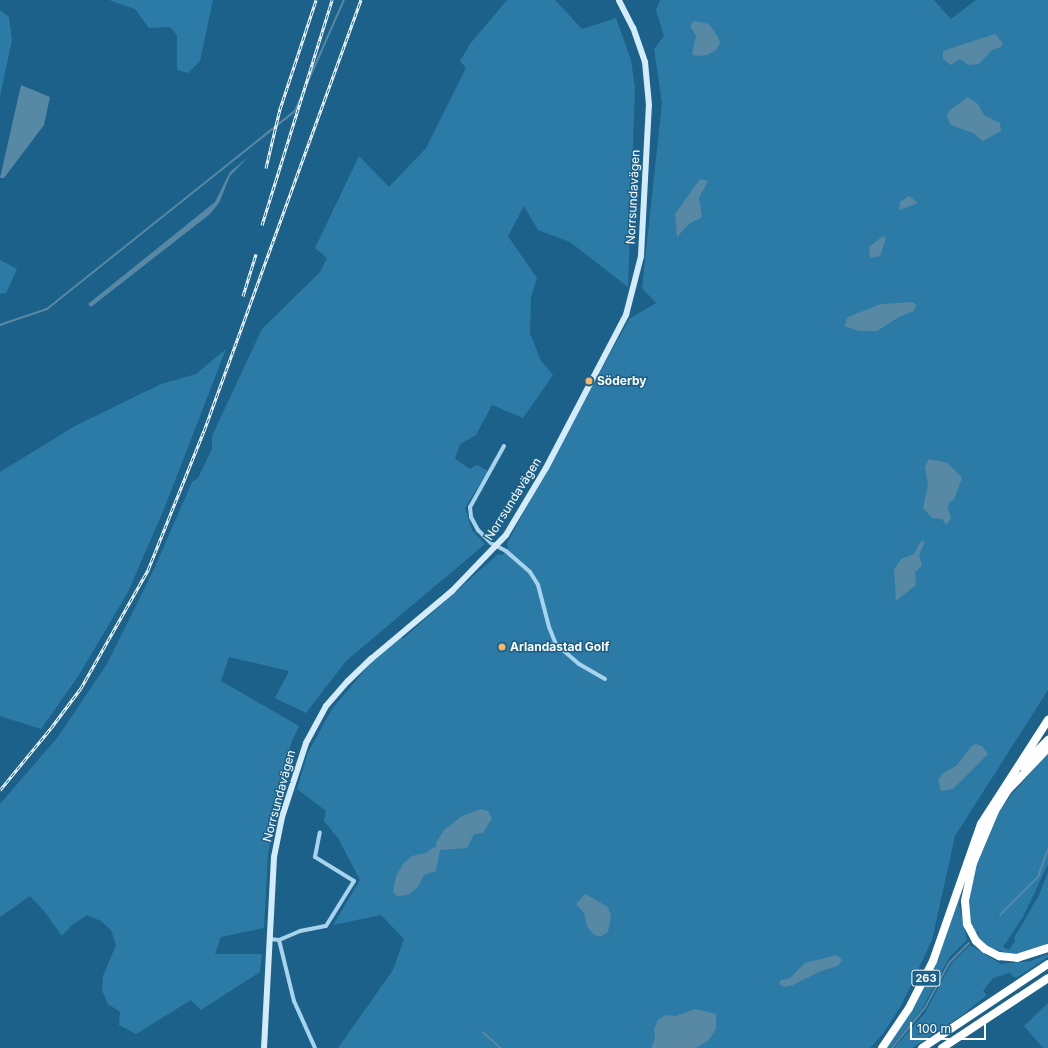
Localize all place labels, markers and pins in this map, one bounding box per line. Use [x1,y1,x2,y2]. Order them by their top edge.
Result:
place label: Söderby [597,374,647,388]
marker: Söderby [584,376,594,386]
place label: Arlandastad Golf [510,640,609,654]
marker: Arlandastad Golf [497,642,507,652]

